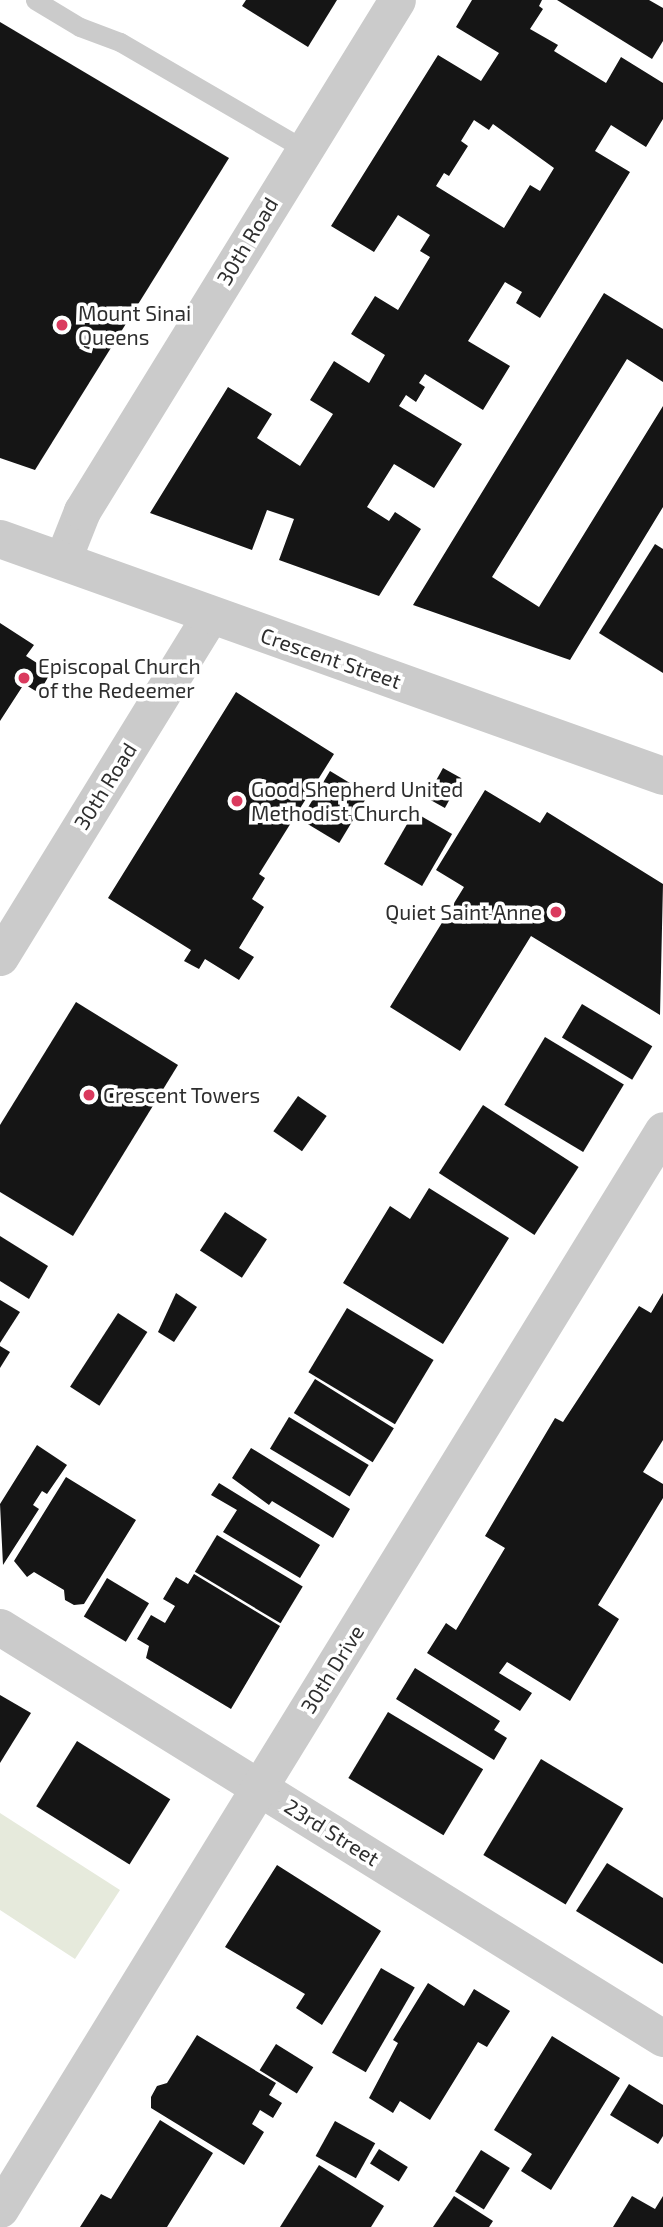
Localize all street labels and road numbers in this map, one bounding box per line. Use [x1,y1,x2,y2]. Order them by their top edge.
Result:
street label: 30th Road [211,193,283,289]
street label: Crescent Street [258,622,404,694]
street label: 30th Road [68,738,142,834]
street label: 30th Drive [295,1620,369,1718]
street label: 23rd Street [280,1793,384,1871]

